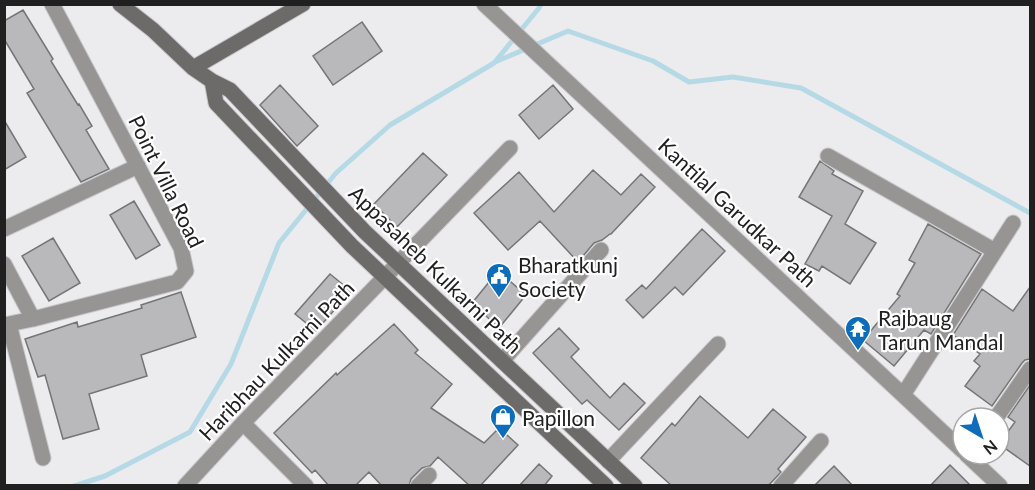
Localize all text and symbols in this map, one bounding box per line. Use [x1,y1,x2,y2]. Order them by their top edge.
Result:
street label: Point Villa Road [124,111,210,251]
street label: Kantilal Garudkar Path [654,132,822,292]
street label: Appasaheb Kulkarni Path [344,180,528,358]
place label: Bharatkunj Society [518,252,618,301]
public building icon: Bharatkunj Society [484,261,514,299]
street label: Haribhau Kulkarni Path [193,275,359,445]
place label: Rajbaug Tarun Mandal [878,305,1003,354]
temple icon: Rajbaug Tarun Mandal [843,314,873,352]
shop icon: Papillon [488,402,518,440]
place label: Papillon [522,405,595,430]
north arrow [951,406,1011,466]
text: N [980,437,1002,459]

